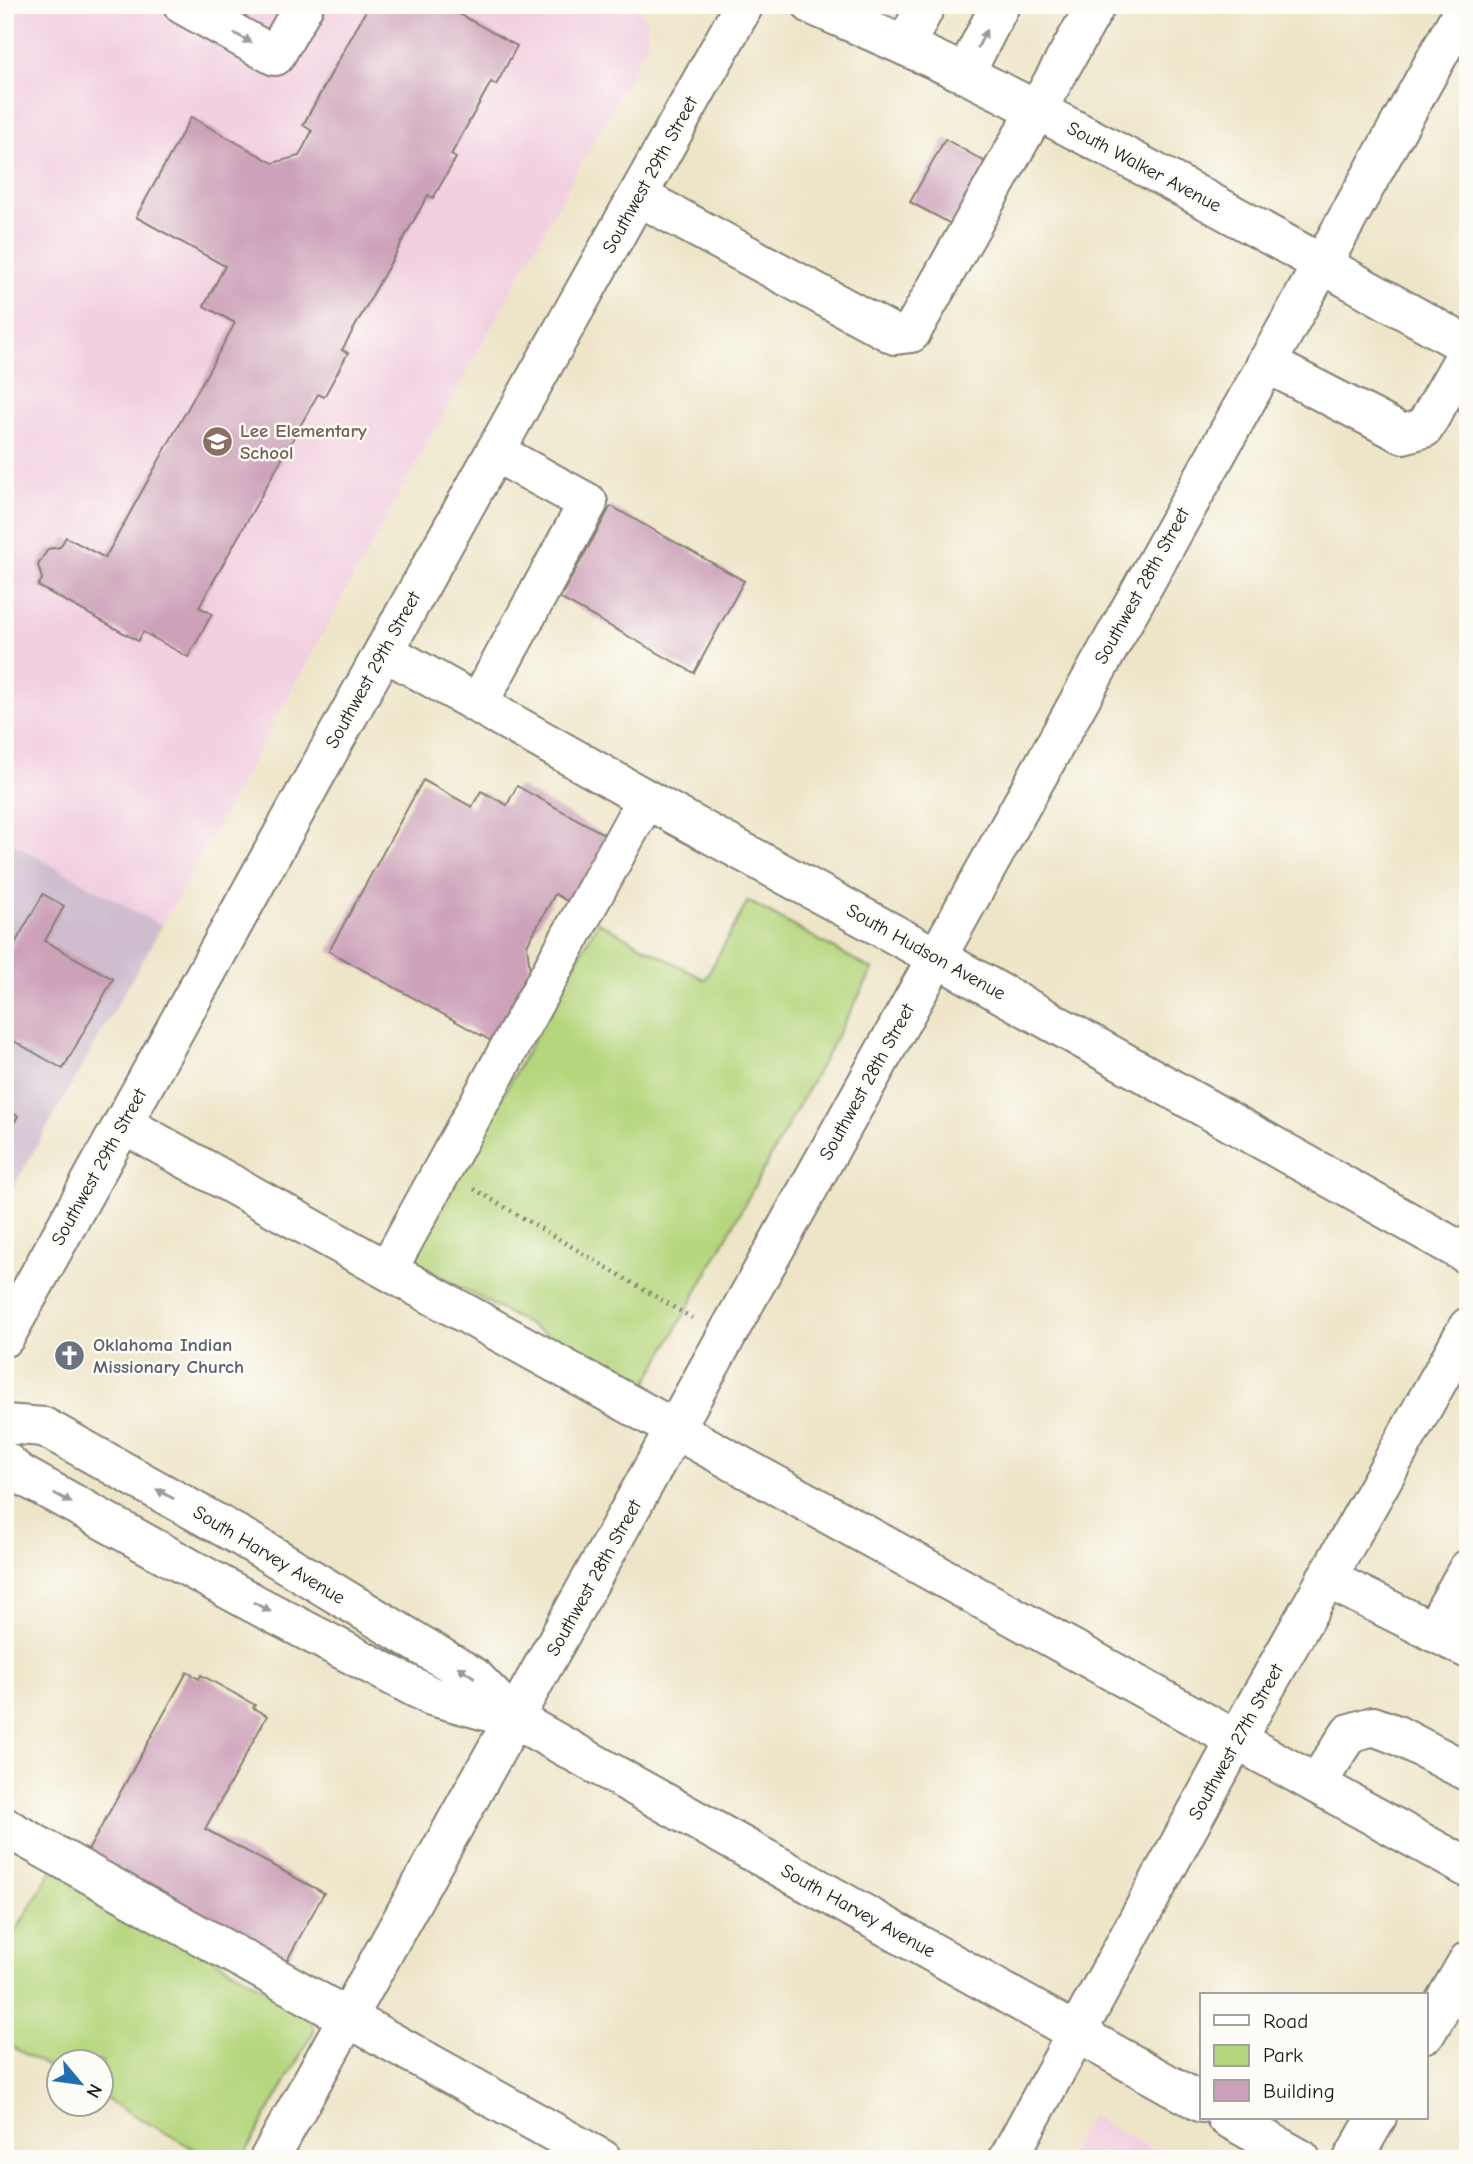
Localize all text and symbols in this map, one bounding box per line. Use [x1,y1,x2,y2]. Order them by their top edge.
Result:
one-way arrow [976,29,988,49]
one-way arrow [233,32,253,44]
street label: Southwest 29th Street [598,92,702,257]
street label: South Walker Avenue [1063,117,1225,217]
place label: Lee Elementary School [240,420,367,464]
school or university icon: Lee Elementary School [200,425,234,459]
street label: Southwest 28th Street [1090,503,1194,668]
street label: Southwest 29th Street [321,587,425,752]
street label: South Hudson Avenue [843,899,1009,1005]
street label: Southwest 28th Street [815,999,919,1164]
street label: Southwest 29th Street [47,1084,151,1249]
place label: Oklahoma Indian Missionary Church [93,1334,244,1378]
church icon: Oklahoma Indian Missionary Church [53,1339,87,1373]
one-way arrow [155,1488,175,1500]
one-way arrow [53,1492,72,1504]
street label: Southwest 28th Street [542,1495,646,1660]
street label: South Harvey Avenue [189,1501,349,1609]
one-way arrow [252,1602,272,1613]
street label: Southwest 27th Street [1184,1660,1288,1824]
one-way arrow [456,1666,476,1679]
street label: South Harvey Avenue [777,1859,939,1963]
legend [1200,1993,1428,2118]
text: Road [1263,2009,1308,2033]
text: Park [1263,2043,1303,2067]
north arrow [46,2048,116,2118]
text: Building [1263,2079,1335,2103]
text: N [81,2080,107,2102]

